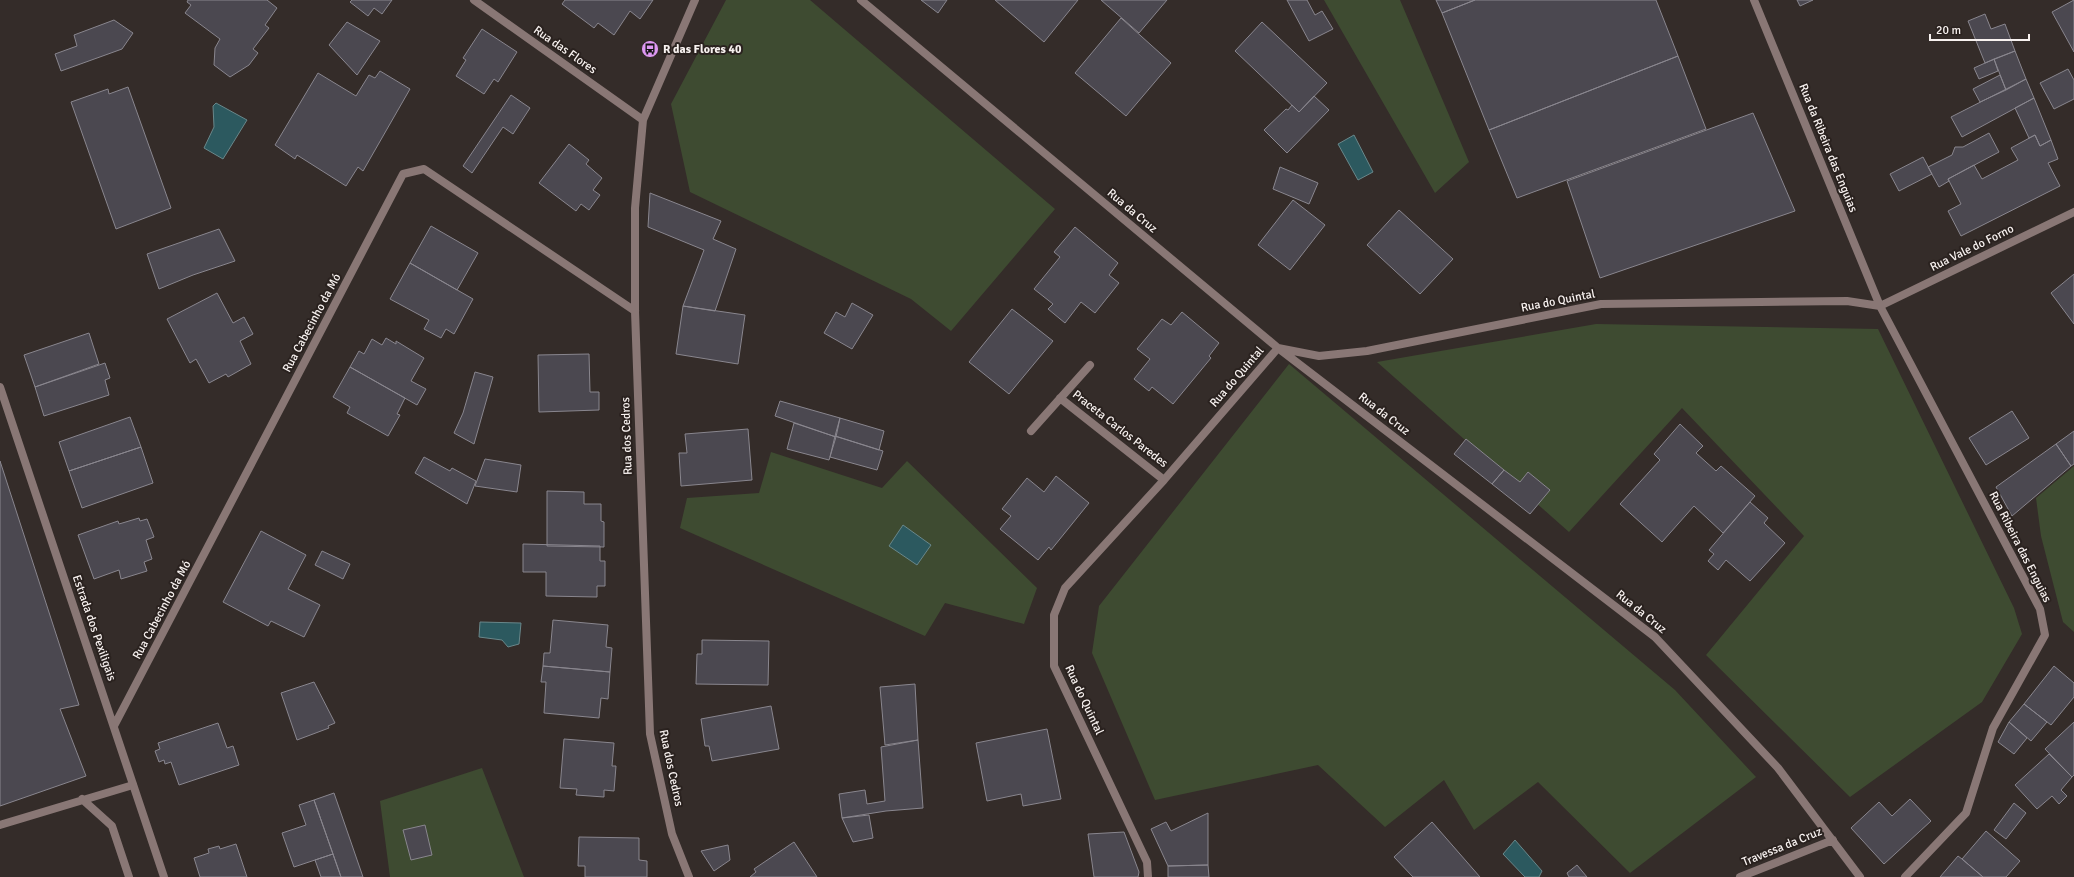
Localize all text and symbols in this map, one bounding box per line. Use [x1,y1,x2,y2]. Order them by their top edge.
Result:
scale bar [1930,16,2029,42]
street label: Rua das Flores [530,23,600,77]
text: 20 m [1936,23,1961,38]
bus stop icon: R das Flores 40 [640,39,660,59]
place label: R das Flores 40 [663,42,742,57]
street label: Rua da Ribeira das Enguias [1795,81,1861,215]
street label: Rua da Cruz [1104,186,1160,236]
street label: Rua Vale do Forno [1928,221,2016,275]
street label: Rua Cabecinho da Mó [280,271,344,375]
street label: Rua do Quintal [1520,286,1597,316]
street label: Rua do Quintal [1207,343,1268,410]
street label: Praceta Carlos Paredes [1069,387,1171,471]
street label: Rua da Cruz [1355,389,1413,439]
street label: Rua dos Cedros [618,397,636,475]
street label: Rua Ribeira das Enguias [1986,489,2054,605]
street label: Rua Cabecinho da Mó [130,558,194,662]
street label: Estrada dos Pexiligais [69,573,119,683]
street label: Rua da Cruz [1613,587,1669,637]
street label: Rua do Quintal [1061,663,1107,738]
street label: Rua dos Cedros [656,728,686,808]
street label: Travessa da Cruz [1740,824,1824,870]

